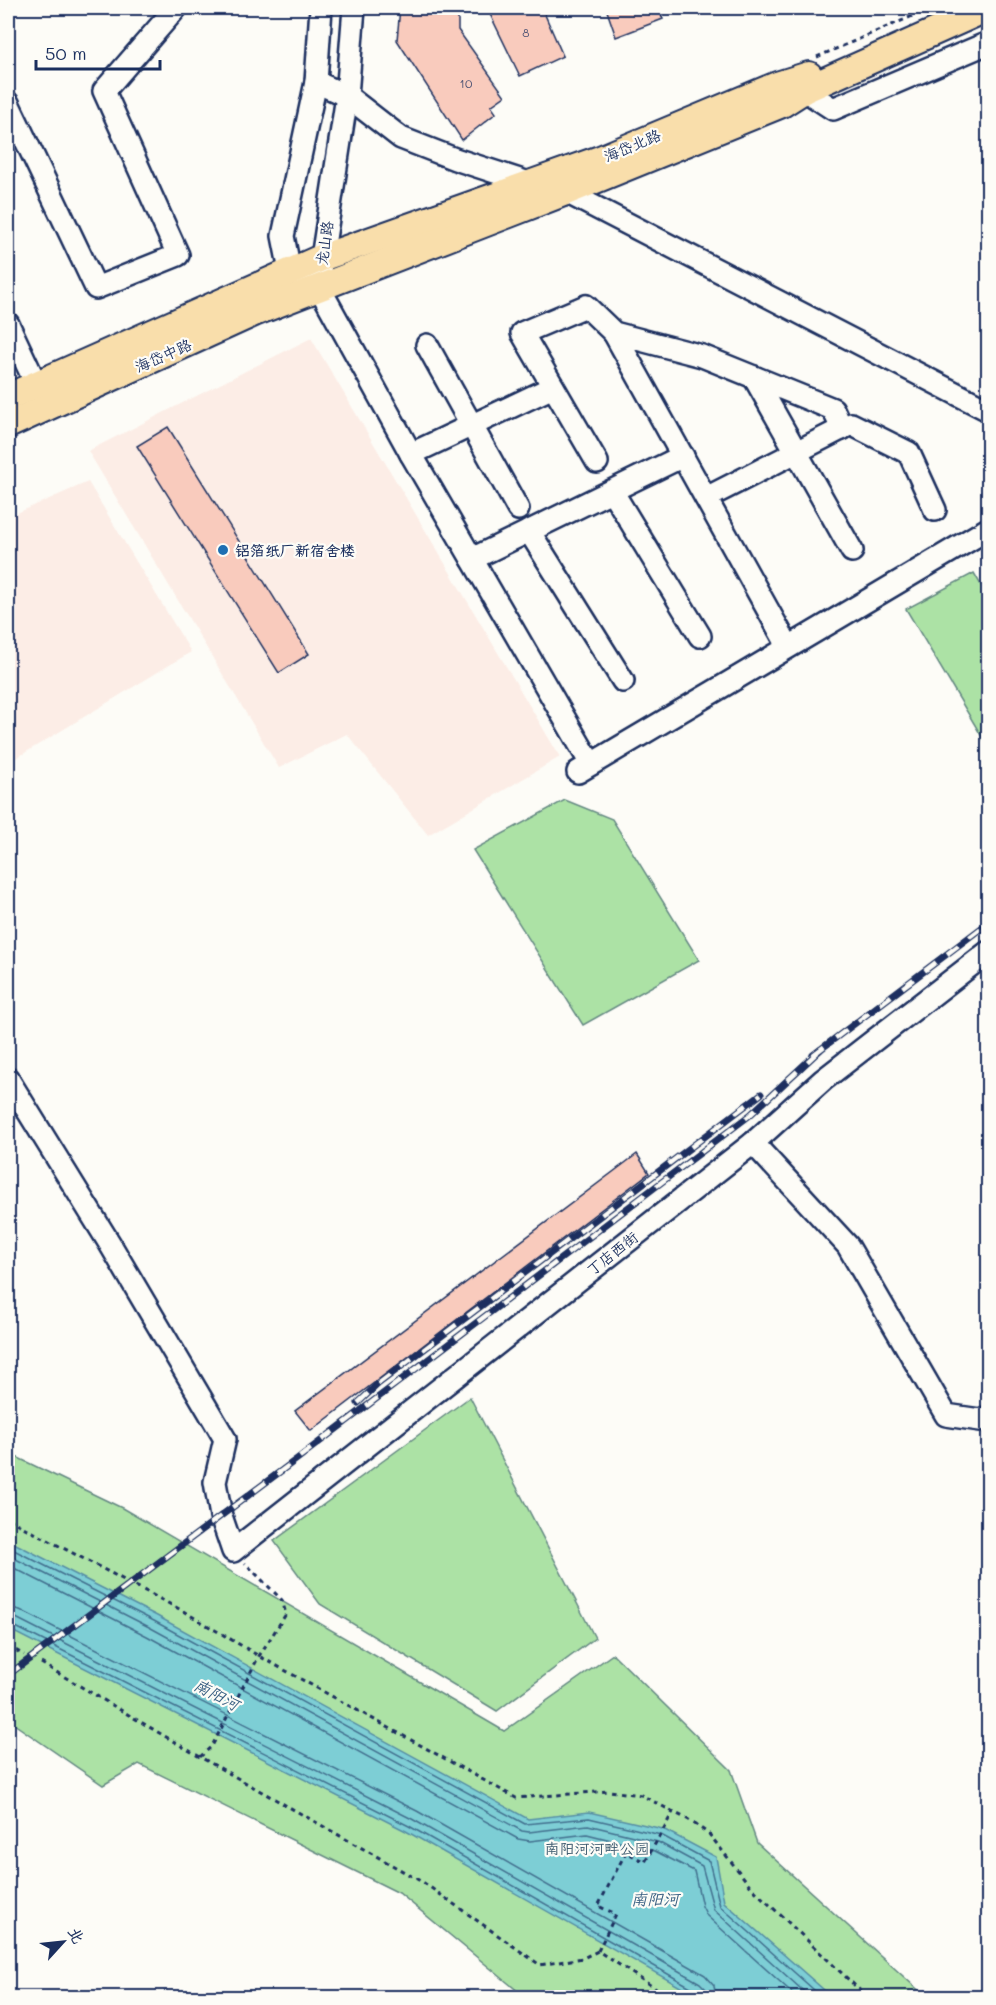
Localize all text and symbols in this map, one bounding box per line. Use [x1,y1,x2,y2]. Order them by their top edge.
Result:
house number: 8 [522,24,530,40]
scale bar [36,33,160,71]
text: 50 m [45,41,87,65]
house number: 10 [460,75,473,91]
street label: 海岱北路 [600,124,664,166]
street label: 龙山路 [311,219,337,267]
street label: 海岱中路 [132,334,194,376]
place label: 铝箔纸厂新宿舍楼 [235,540,355,560]
marker: 铝箔纸厂新宿舍楼 [216,543,230,557]
street label: 丁店西街 [582,1227,642,1279]
water label: 南阳河 [191,1673,246,1716]
park label: 南阳河河畔公园 [544,1838,650,1858]
water label: 南阳河 [631,1888,682,1909]
north arrow [33,1912,93,1972]
text: 北 [64,1923,90,1947]

